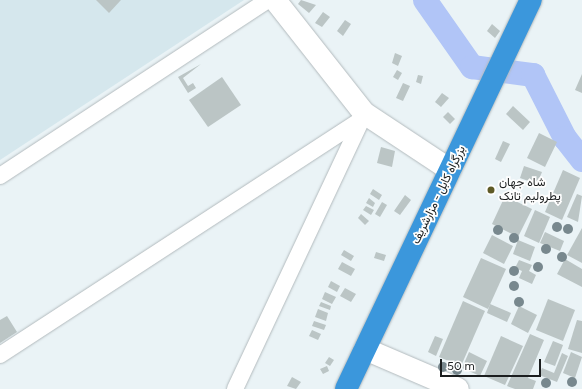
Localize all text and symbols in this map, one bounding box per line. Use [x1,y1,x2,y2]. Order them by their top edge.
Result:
street label: بزرگراه کابل - مزارشریف [409,143,469,247]
place label: شاه جهان پطرولیم تانک [499,176,561,204]
marker: شاه جهان پطرولیم تانک [486,185,496,195]
scale bar [442,351,543,377]
text: 50 m [447,359,475,373]

